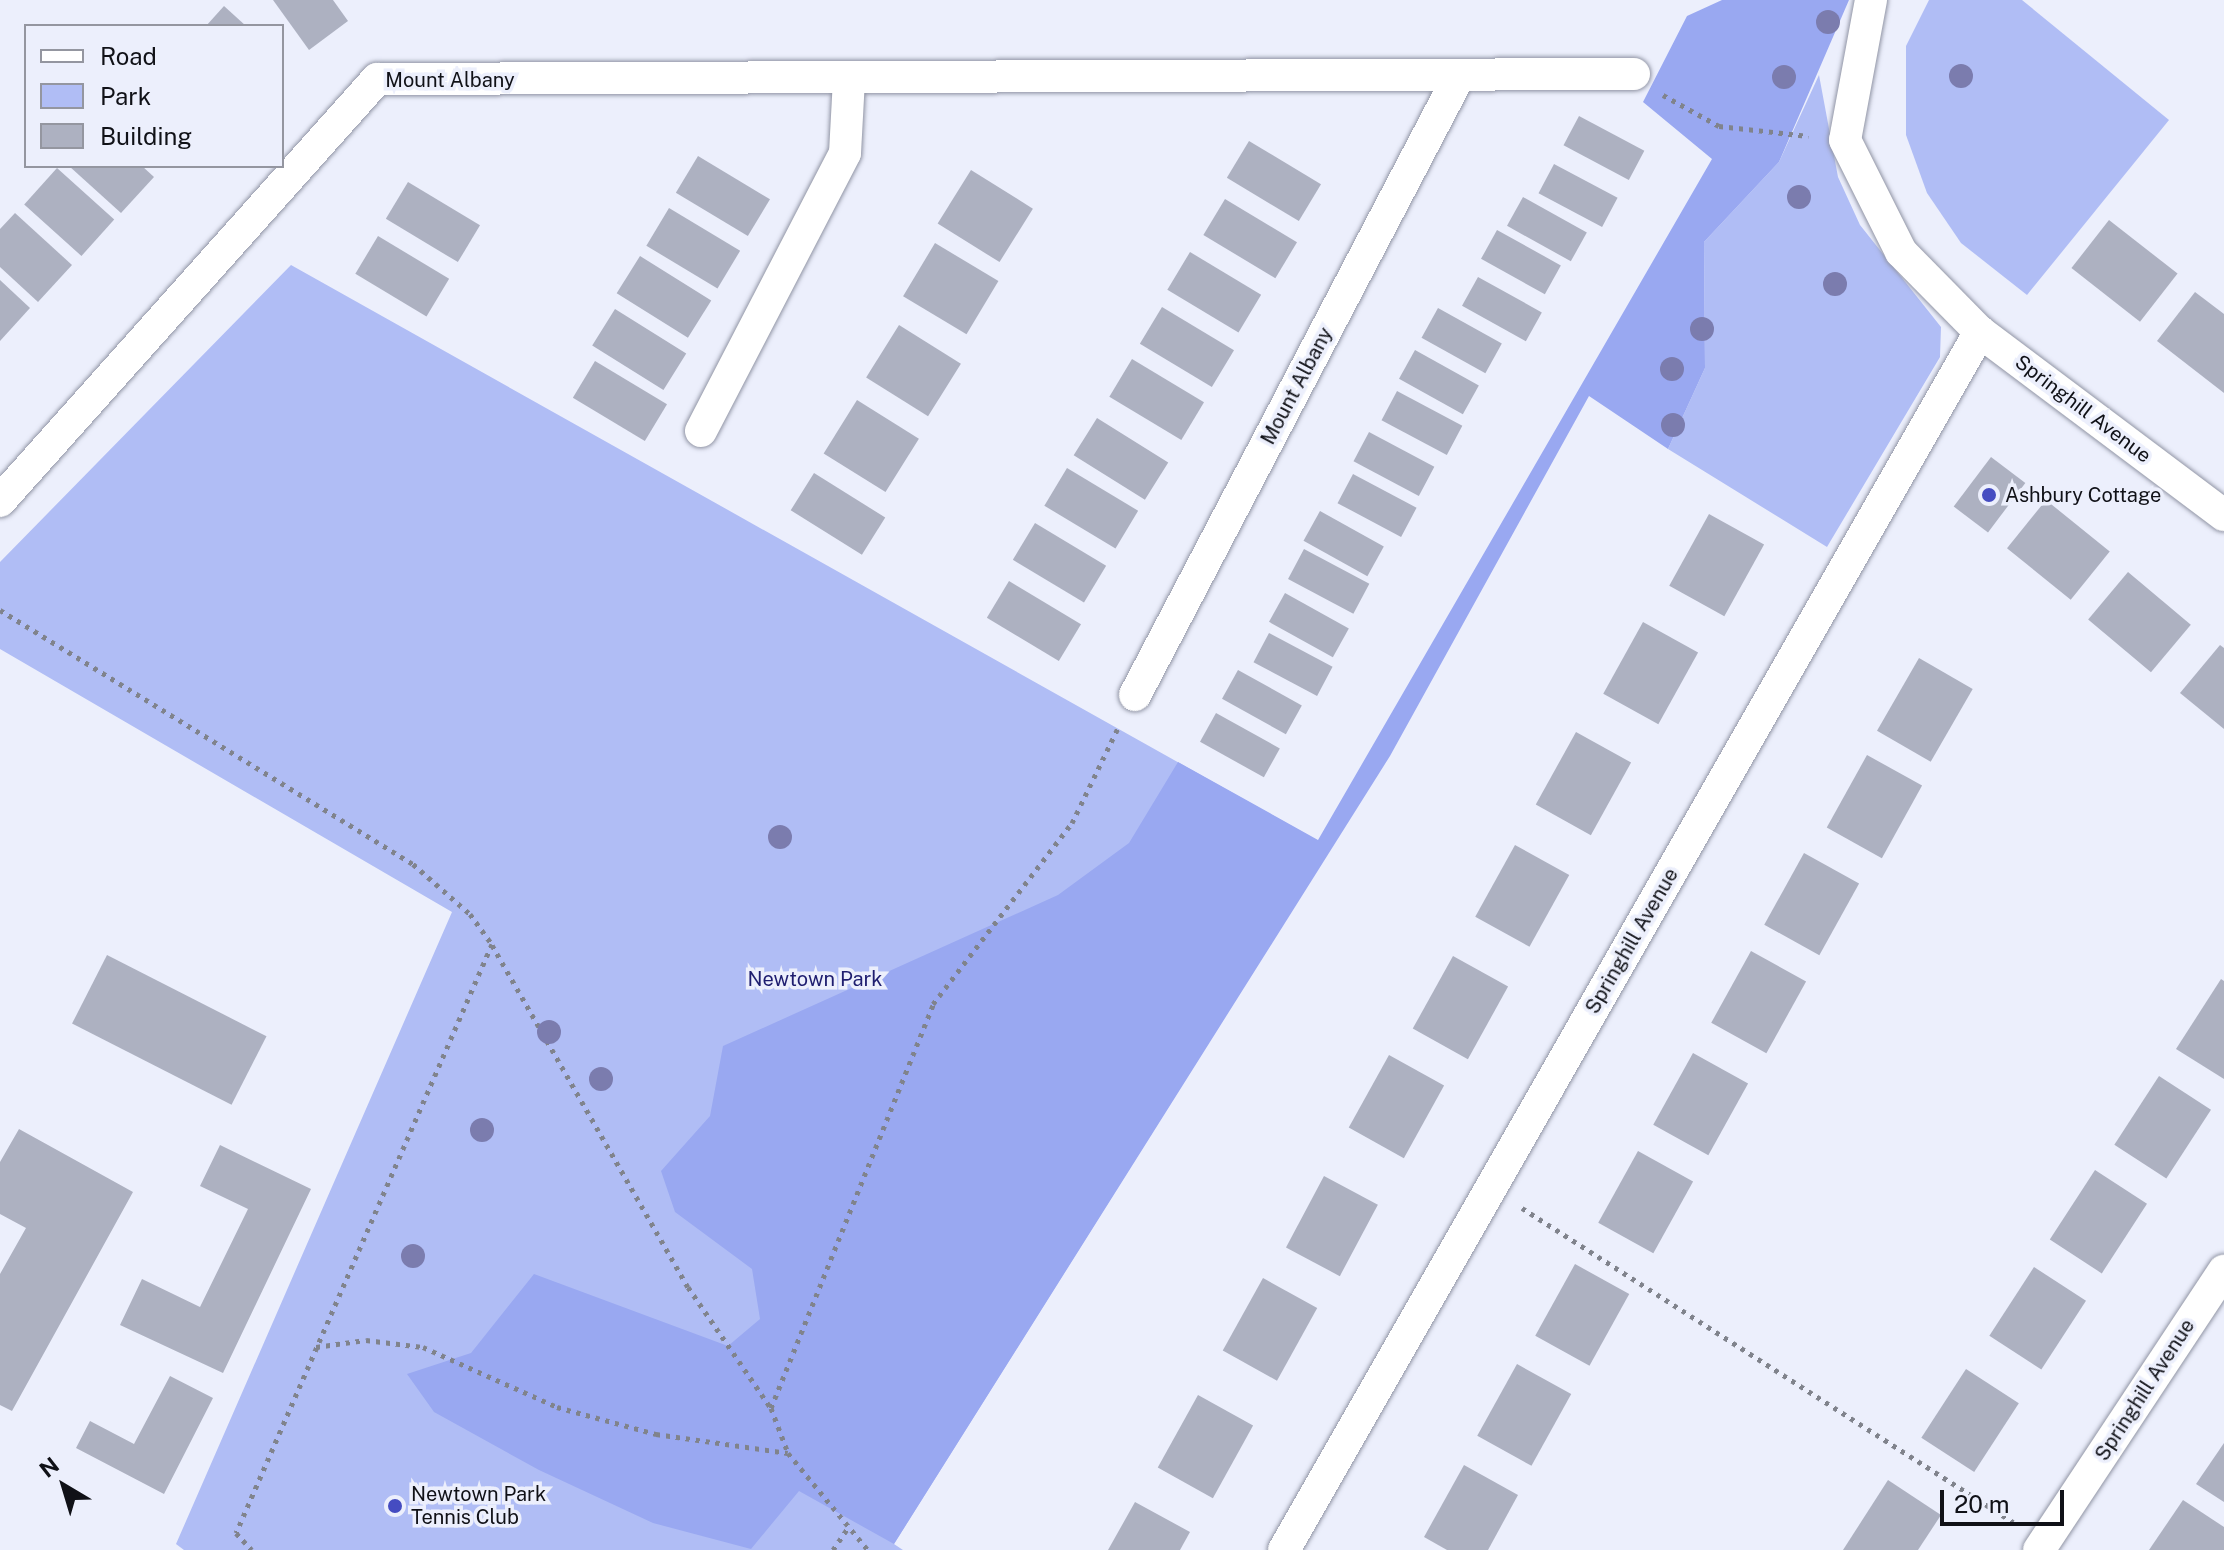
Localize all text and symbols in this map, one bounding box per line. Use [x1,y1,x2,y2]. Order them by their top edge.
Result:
legend [24,24,284,168]
text: Road [100,42,157,70]
street label: Mount Albany [385,68,515,92]
text: Park [100,82,151,110]
text: Building [100,122,192,150]
street label: Mount Albany [1256,323,1338,449]
street label: Springhill Avenue [2010,350,2156,468]
place label: Ashbury Cottage [2005,483,2161,507]
marker: Ashbury Cottage [1980,486,1998,504]
street label: Springhill Avenue [1581,864,1683,1018]
park label: Newtown Park [747,967,883,991]
street label: Springhill Avenue [2090,1315,2200,1465]
north arrow [24,1446,104,1526]
text: N [34,1452,64,1483]
scale bar [1944,1474,2068,1524]
place label: Newtown Park Tennis Club [411,1482,546,1529]
text: 20 m [1954,1490,2010,1518]
marker: Newtown Park Tennis Club [386,1497,404,1515]

